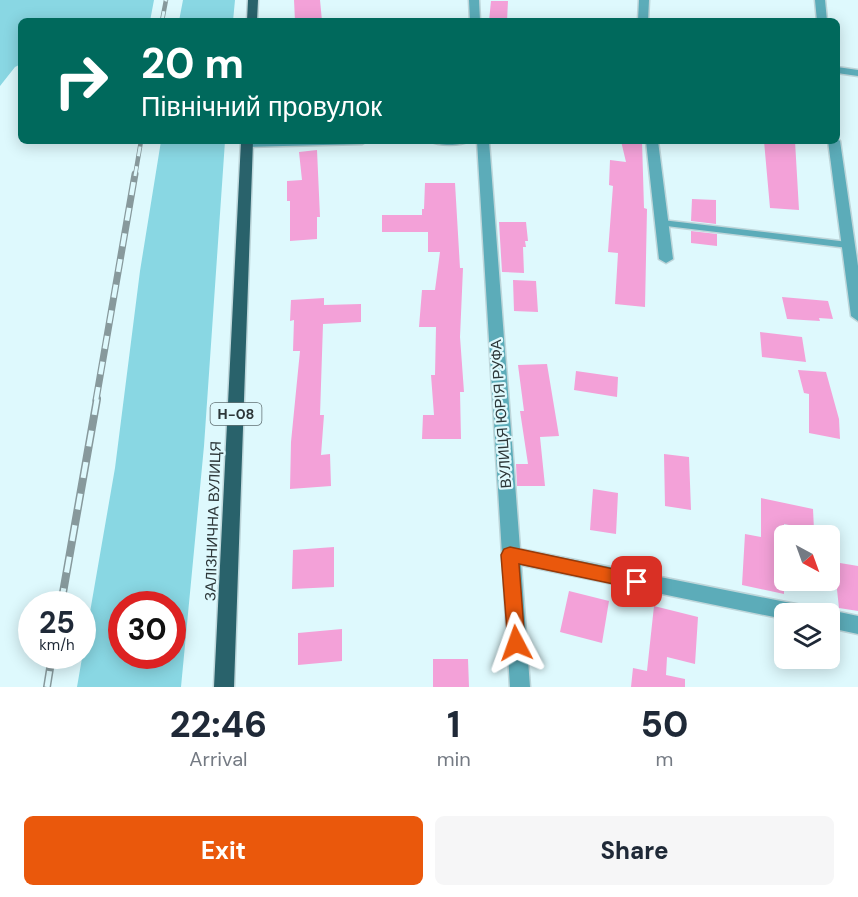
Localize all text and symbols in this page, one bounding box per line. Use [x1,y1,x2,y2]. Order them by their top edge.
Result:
text: 20 m [141,36,244,91]
icon: right [42,42,120,120]
text: Північний провулок [141,89,382,124]
street label: ВУЛИЦЯ ЮРІЯ РУФА [486,339,516,489]
road number: Н-08 [210,403,262,425]
street label: ЗАЛІЗНИЧНА ВУЛИЦЯ [200,441,226,601]
north arrow [774,525,840,591]
map controls [774,525,840,669]
pin [611,556,662,607]
icon: arrive [620,565,653,598]
speed limit sign: 30 [108,591,186,669]
text: 25 [39,603,75,642]
button: layers [774,603,840,669]
position arrow [484,611,548,675]
text: km/h [39,635,75,655]
text: 22:46 [170,701,267,748]
text: 1 [447,701,460,748]
text: 50 [640,701,688,748]
text: Arrival [189,746,247,772]
text: min [437,746,471,772]
text: m [655,746,673,772]
button: Exit [24,816,423,885]
button: Share [435,816,834,885]

